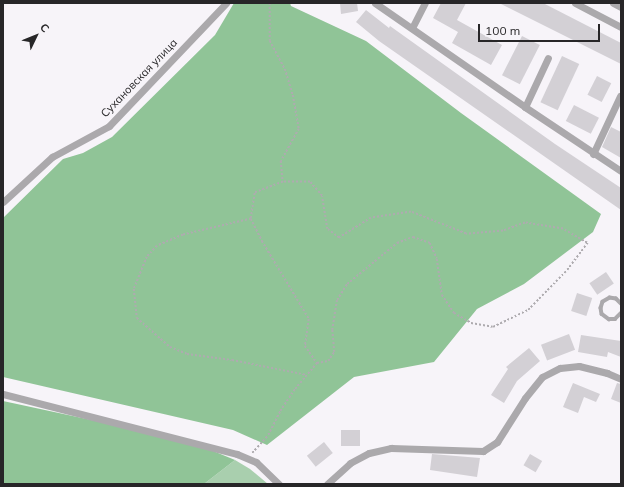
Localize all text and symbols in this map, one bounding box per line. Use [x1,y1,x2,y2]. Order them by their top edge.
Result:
north arrow [16,16,56,56]
scale bar [480,16,602,42]
text: С [37,20,52,35]
text: 100 m [485,23,520,38]
street label: Сухановская улица [98,36,180,120]

